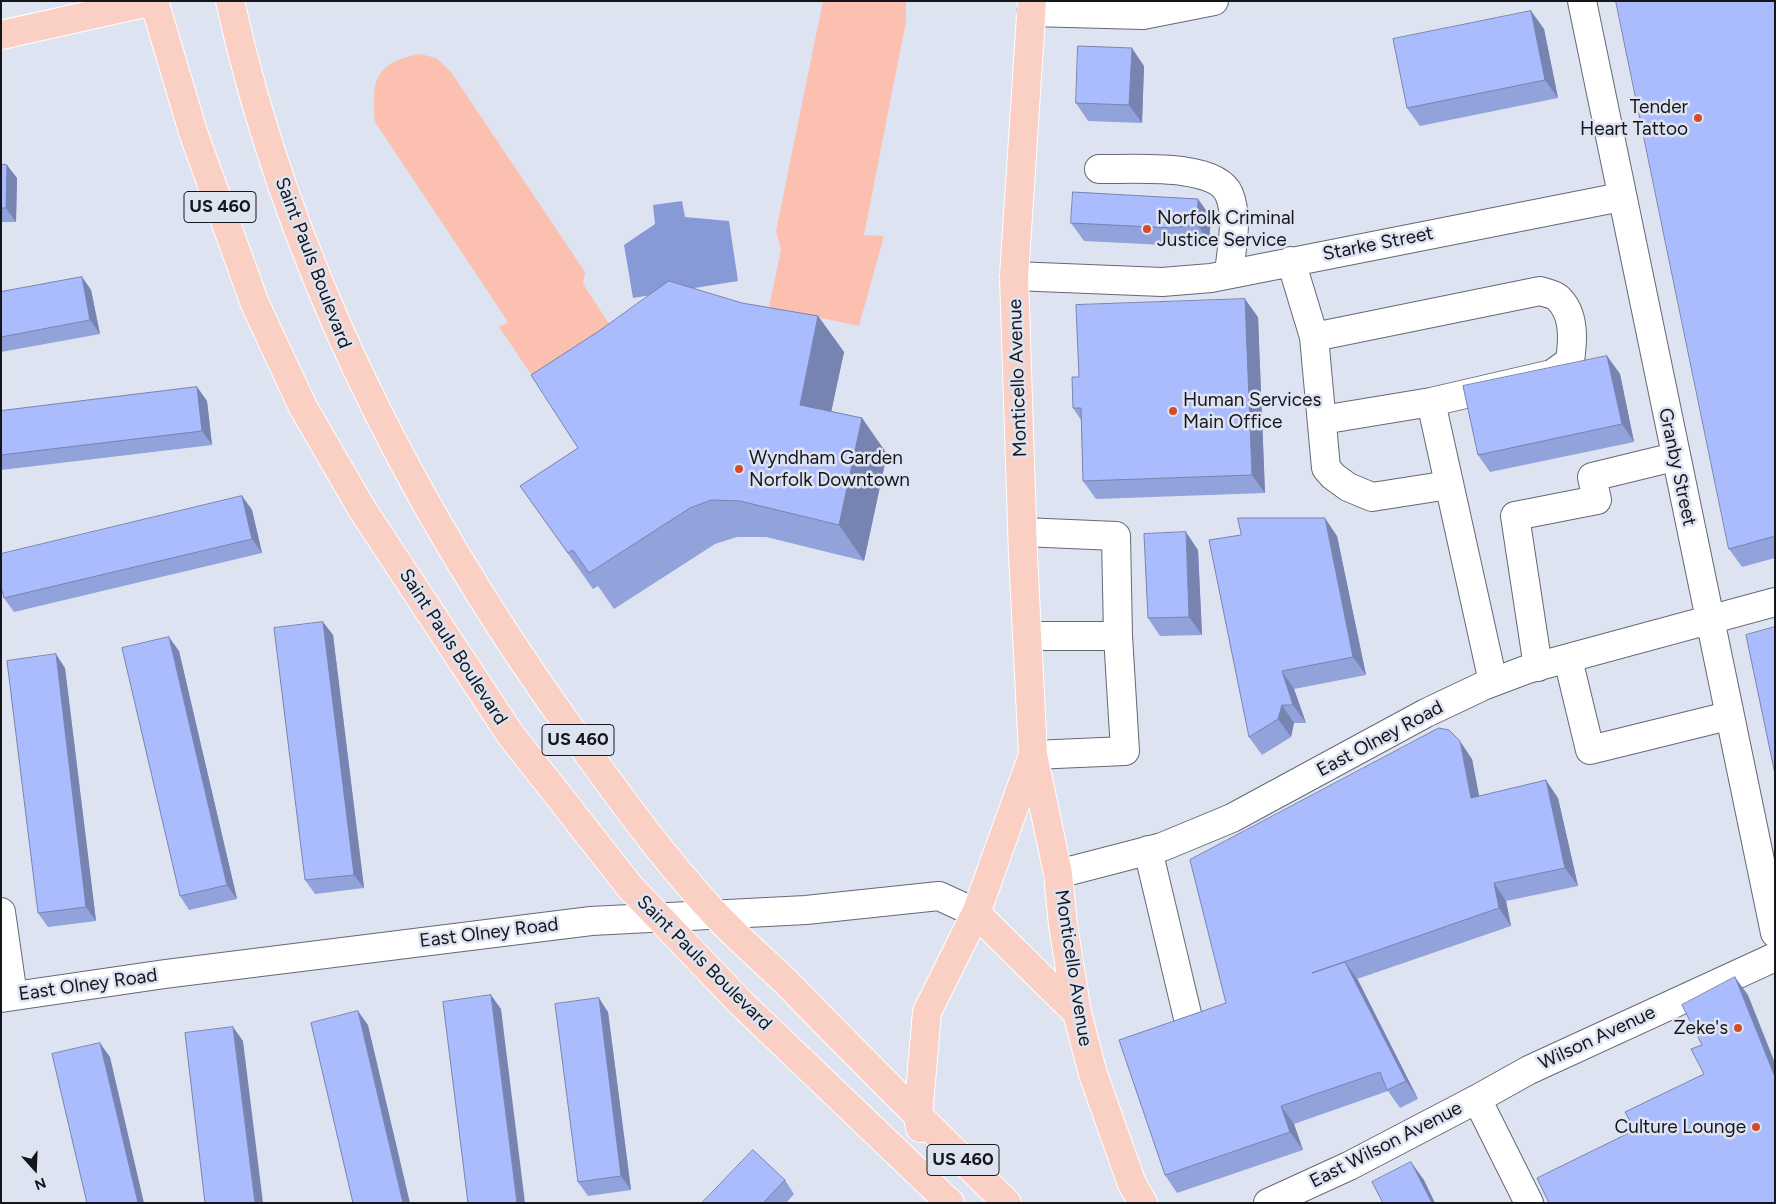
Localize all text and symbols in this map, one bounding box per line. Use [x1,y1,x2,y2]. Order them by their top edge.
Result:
place label: Tender Heart Tattoo [1580,96,1688,140]
marker: Tender Heart Tattoo [1692,112,1704,124]
street label: Saint Pauls Boulevard [270,174,356,352]
road number: US 460 [184,192,256,222]
place label: Norfolk Criminal Justice Service [1157,207,1295,251]
street label: Starke Street [1321,222,1435,266]
marker: Norfolk Criminal Justice Service [1141,223,1153,235]
street label: Monticello Avenue [1004,299,1032,457]
place label: Human Services Main Office [1183,389,1321,433]
marker: Human Services Main Office [1167,405,1179,417]
street label: Granby Street [1653,406,1701,528]
place label: Wyndham Garden Norfolk Downtown [749,447,910,491]
marker: Wyndham Garden Norfolk Downtown [733,463,745,475]
street label: Saint Pauls Boulevard [394,565,512,729]
street label: East Olney Road [1313,696,1447,782]
road number: US 460 [542,724,614,756]
street label: Monticello Avenue [1049,888,1097,1048]
street label: Saint Pauls Boulevard [632,891,776,1035]
street label: East Olney Road [418,913,560,953]
street label: East Olney Road [17,964,159,1006]
street label: Wilson Avenue [1535,1001,1659,1075]
place label: Zeke's [1673,1017,1728,1039]
marker: Zeke's [1732,1022,1744,1034]
street label: East Wilson Avenue [1306,1097,1466,1193]
place label: Culture Lounge [1615,1116,1746,1138]
marker: Culture Lounge [1750,1121,1762,1133]
north arrow [10,1144,60,1194]
road number: US 460 [927,1144,999,1176]
text: N [32,1174,48,1193]

